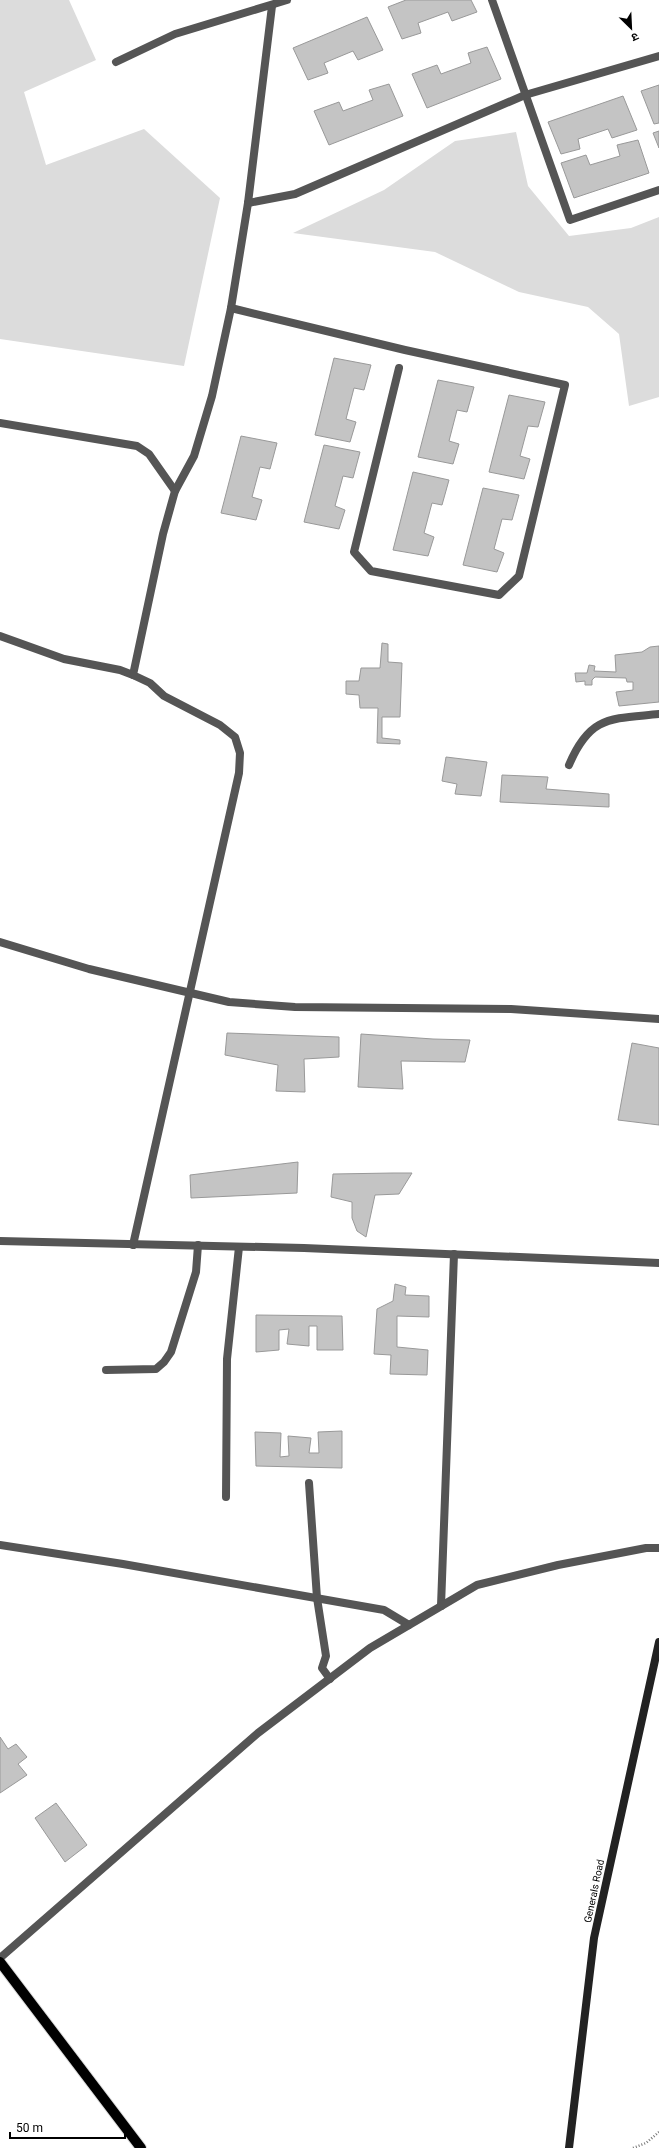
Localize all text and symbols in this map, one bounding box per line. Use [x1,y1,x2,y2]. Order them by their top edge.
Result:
north arrow [611,8,651,48]
text: उ [629,29,640,44]
street label: Generals Road [582,1858,606,1924]
scale bar [10,2114,125,2140]
text: 50 m [16,2121,43,2135]

